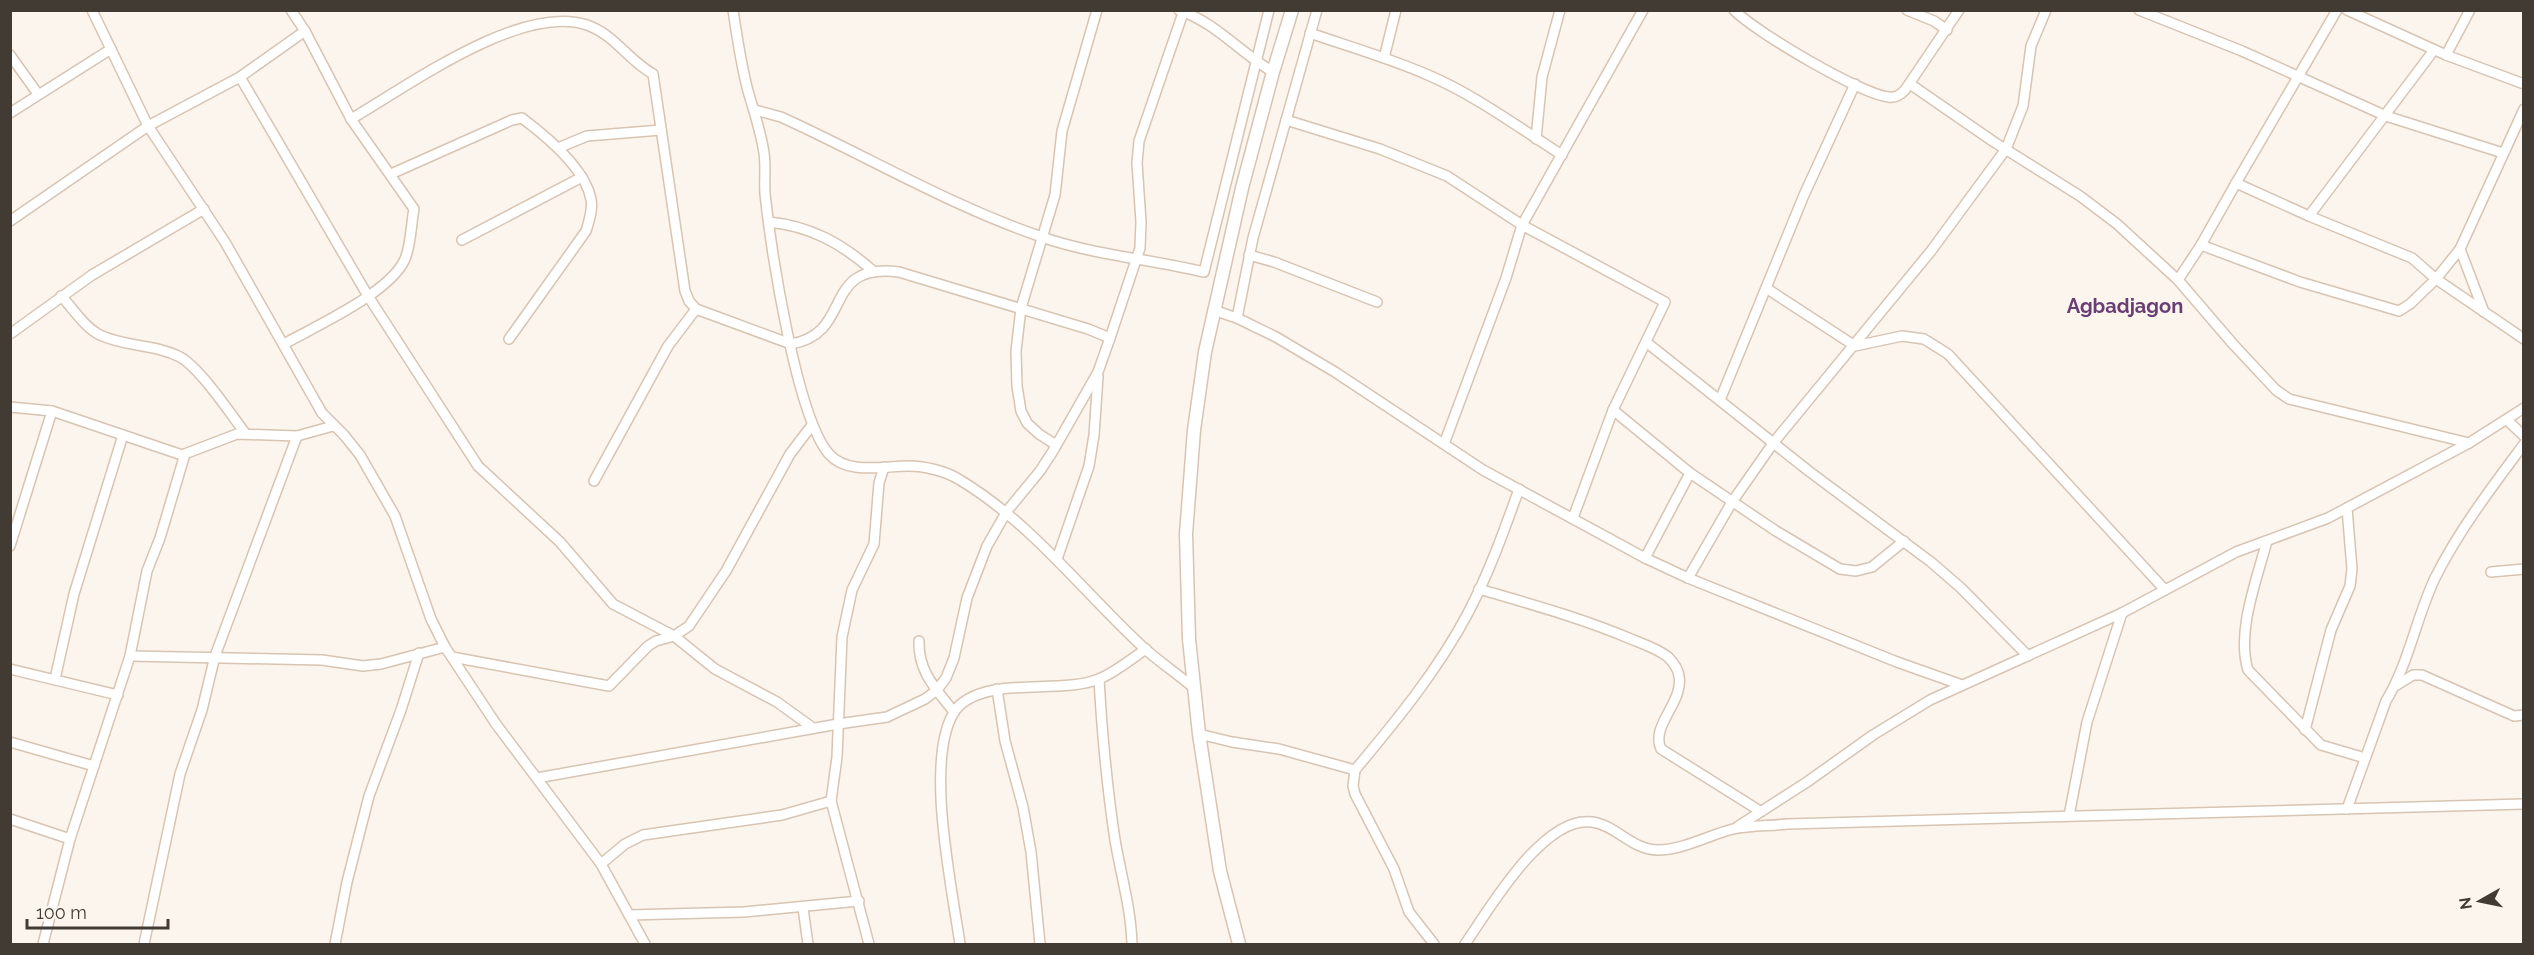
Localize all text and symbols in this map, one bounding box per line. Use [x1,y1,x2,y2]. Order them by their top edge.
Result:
district label: Agbadjagon [2067,294,2183,318]
north arrow [2450,871,2510,931]
scale bar [27,892,168,930]
text: N [2455,896,2476,911]
text: 100 m [36,902,87,923]

